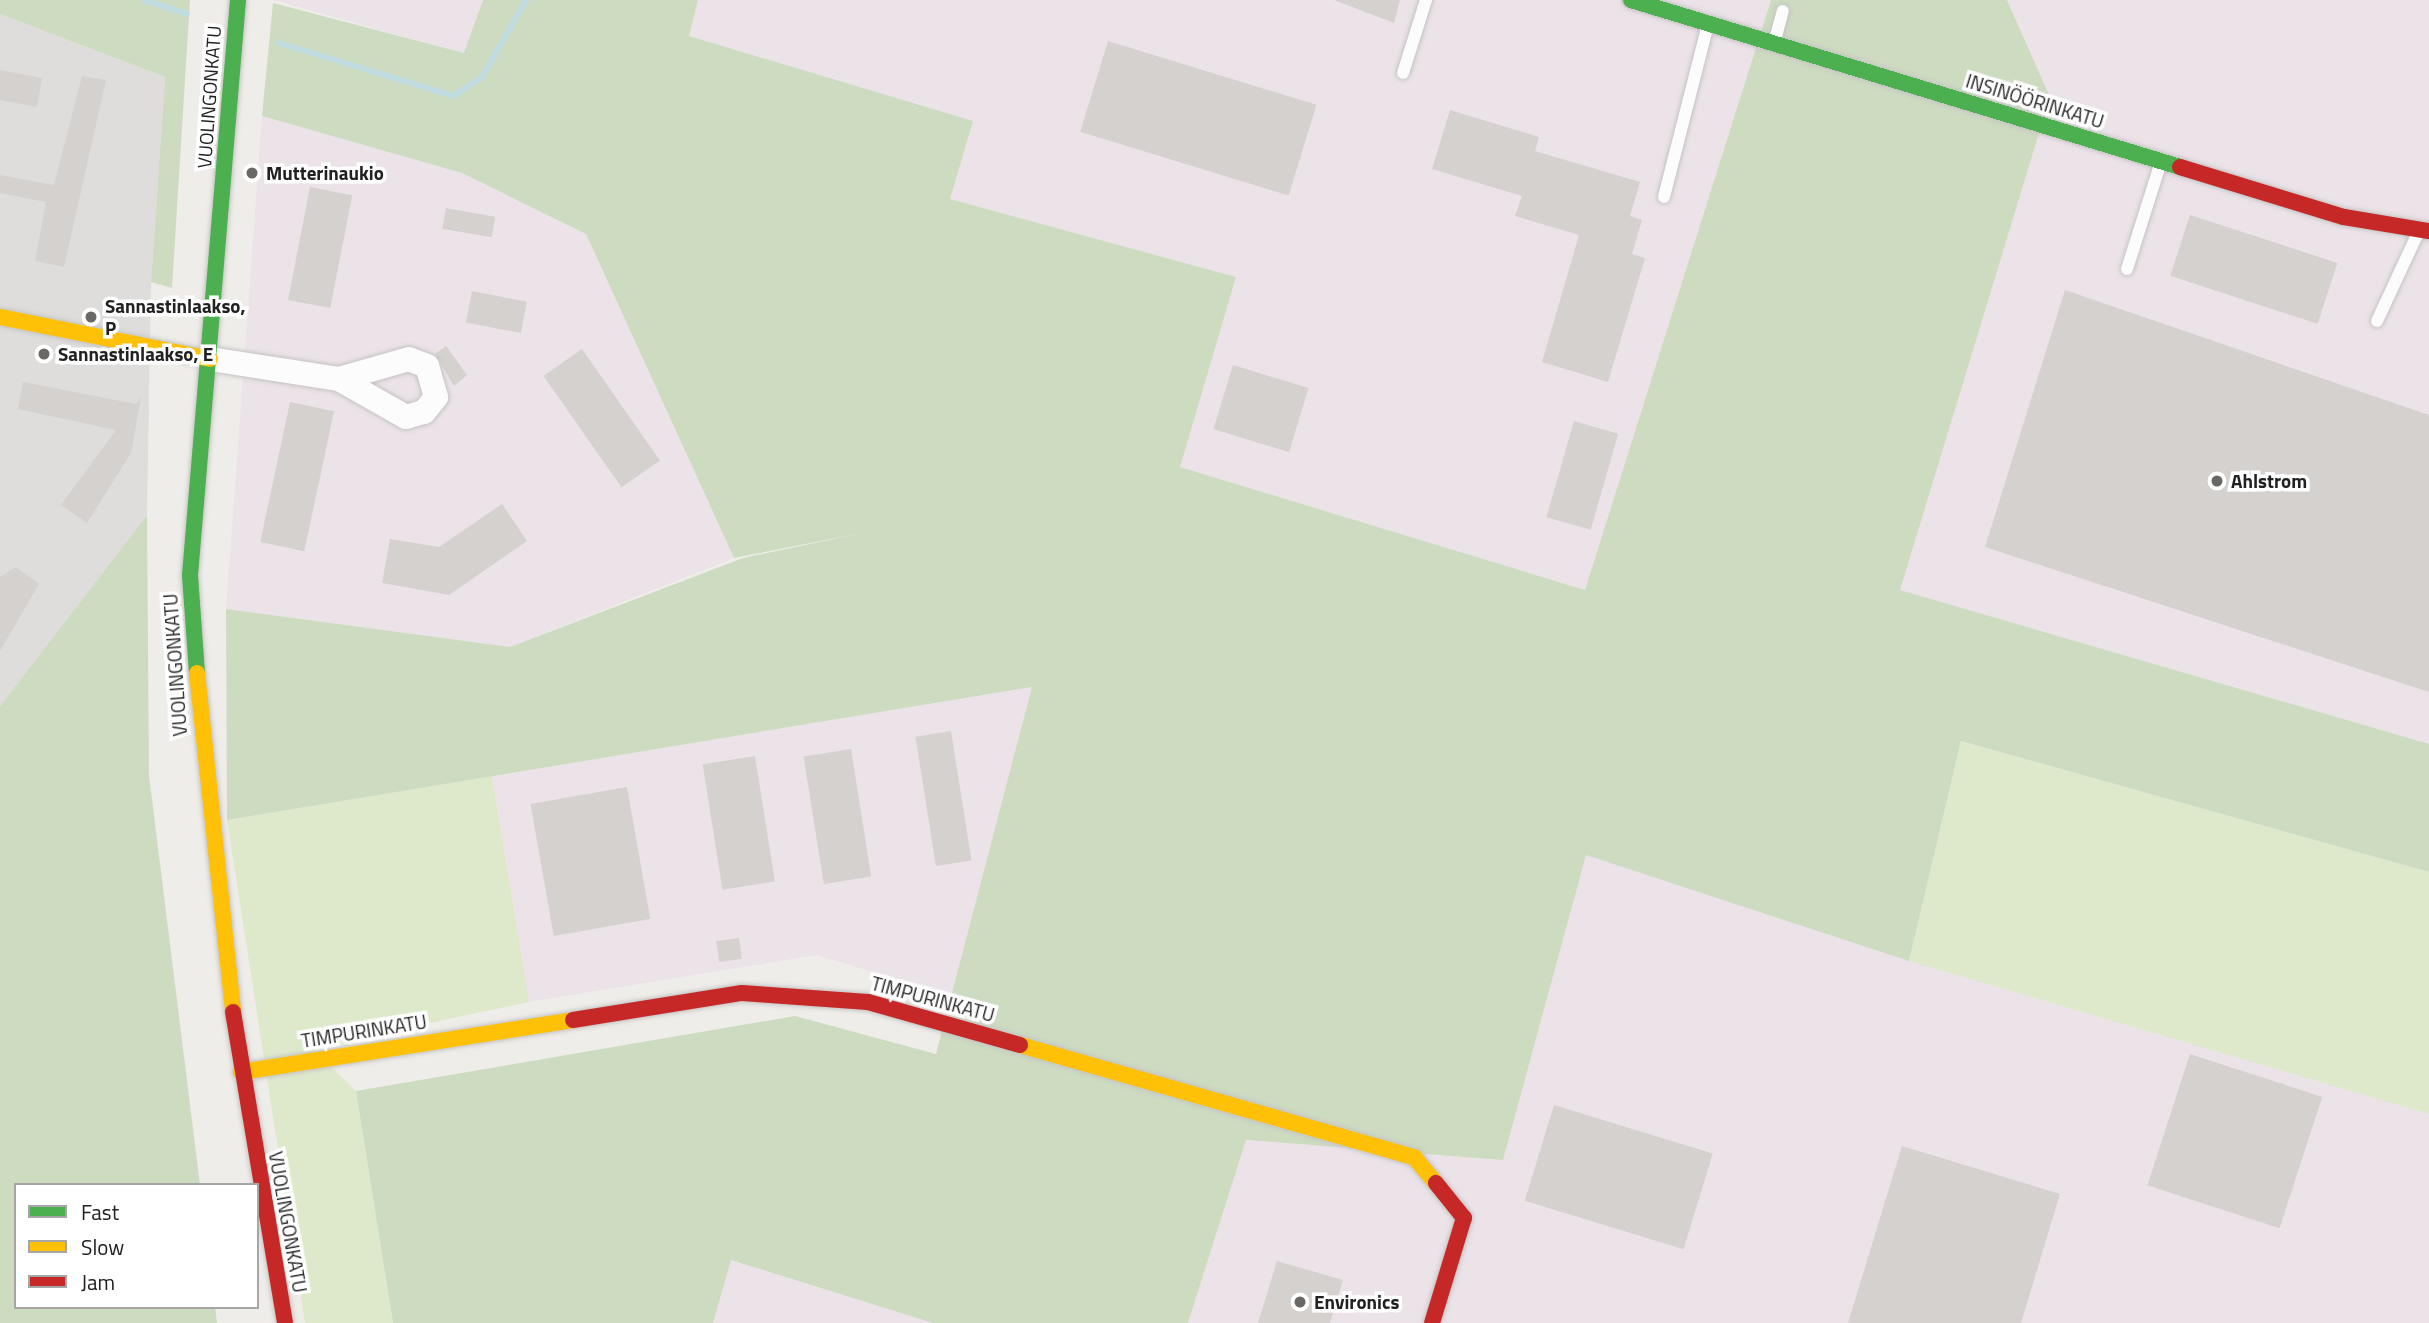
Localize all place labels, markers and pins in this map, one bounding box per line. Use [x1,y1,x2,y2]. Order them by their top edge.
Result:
place label: Mutterinaukio [266,162,384,184]
marker: Mutterinaukio [244,165,260,181]
place label: Sannastinlaakso, P [105,295,245,339]
marker: Sannastinlaakso, P [83,309,99,325]
place label: Sannastinlaakso, E [58,343,213,365]
marker: Sannastinlaakso, E [36,346,52,362]
place label: Ahlstrom [2231,470,2307,492]
marker: Ahlstrom [2209,473,2225,489]
place label: Environics [1314,1291,1399,1313]
marker: Environics [1292,1294,1308,1310]

